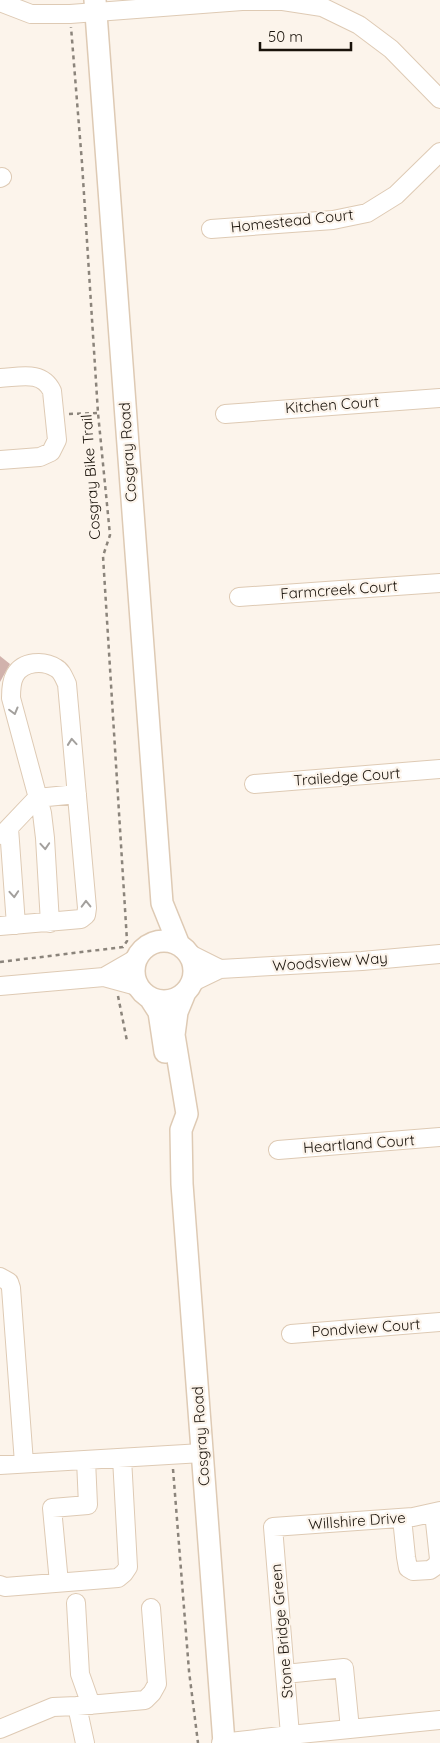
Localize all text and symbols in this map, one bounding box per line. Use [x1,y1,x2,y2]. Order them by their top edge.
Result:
scale bar [260,20,351,52]
text: 50 m [268,27,303,46]
street label: Homestead Court [230,205,354,236]
street label: Kitchen Court [284,392,380,417]
street label: Cosgray Road [115,402,140,502]
street label: Cosgray Bike Trail [77,414,104,540]
street label: Farmcreek Court [280,576,398,603]
one-way arrow [9,706,19,714]
one-way arrow [67,738,78,746]
street label: Trailedge Court [293,763,401,790]
one-way arrow [40,842,51,850]
one-way arrow [8,890,19,898]
one-way arrow [81,900,92,908]
street label: Woodsview Way [272,948,388,975]
street label: Heartland Court [302,1130,415,1157]
street label: Pondview Court [311,1314,421,1341]
street label: Cosgray Road [188,1386,213,1486]
street label: Willshire Drive [308,1508,406,1533]
street label: Stone Bridge Green [266,1563,297,1699]

